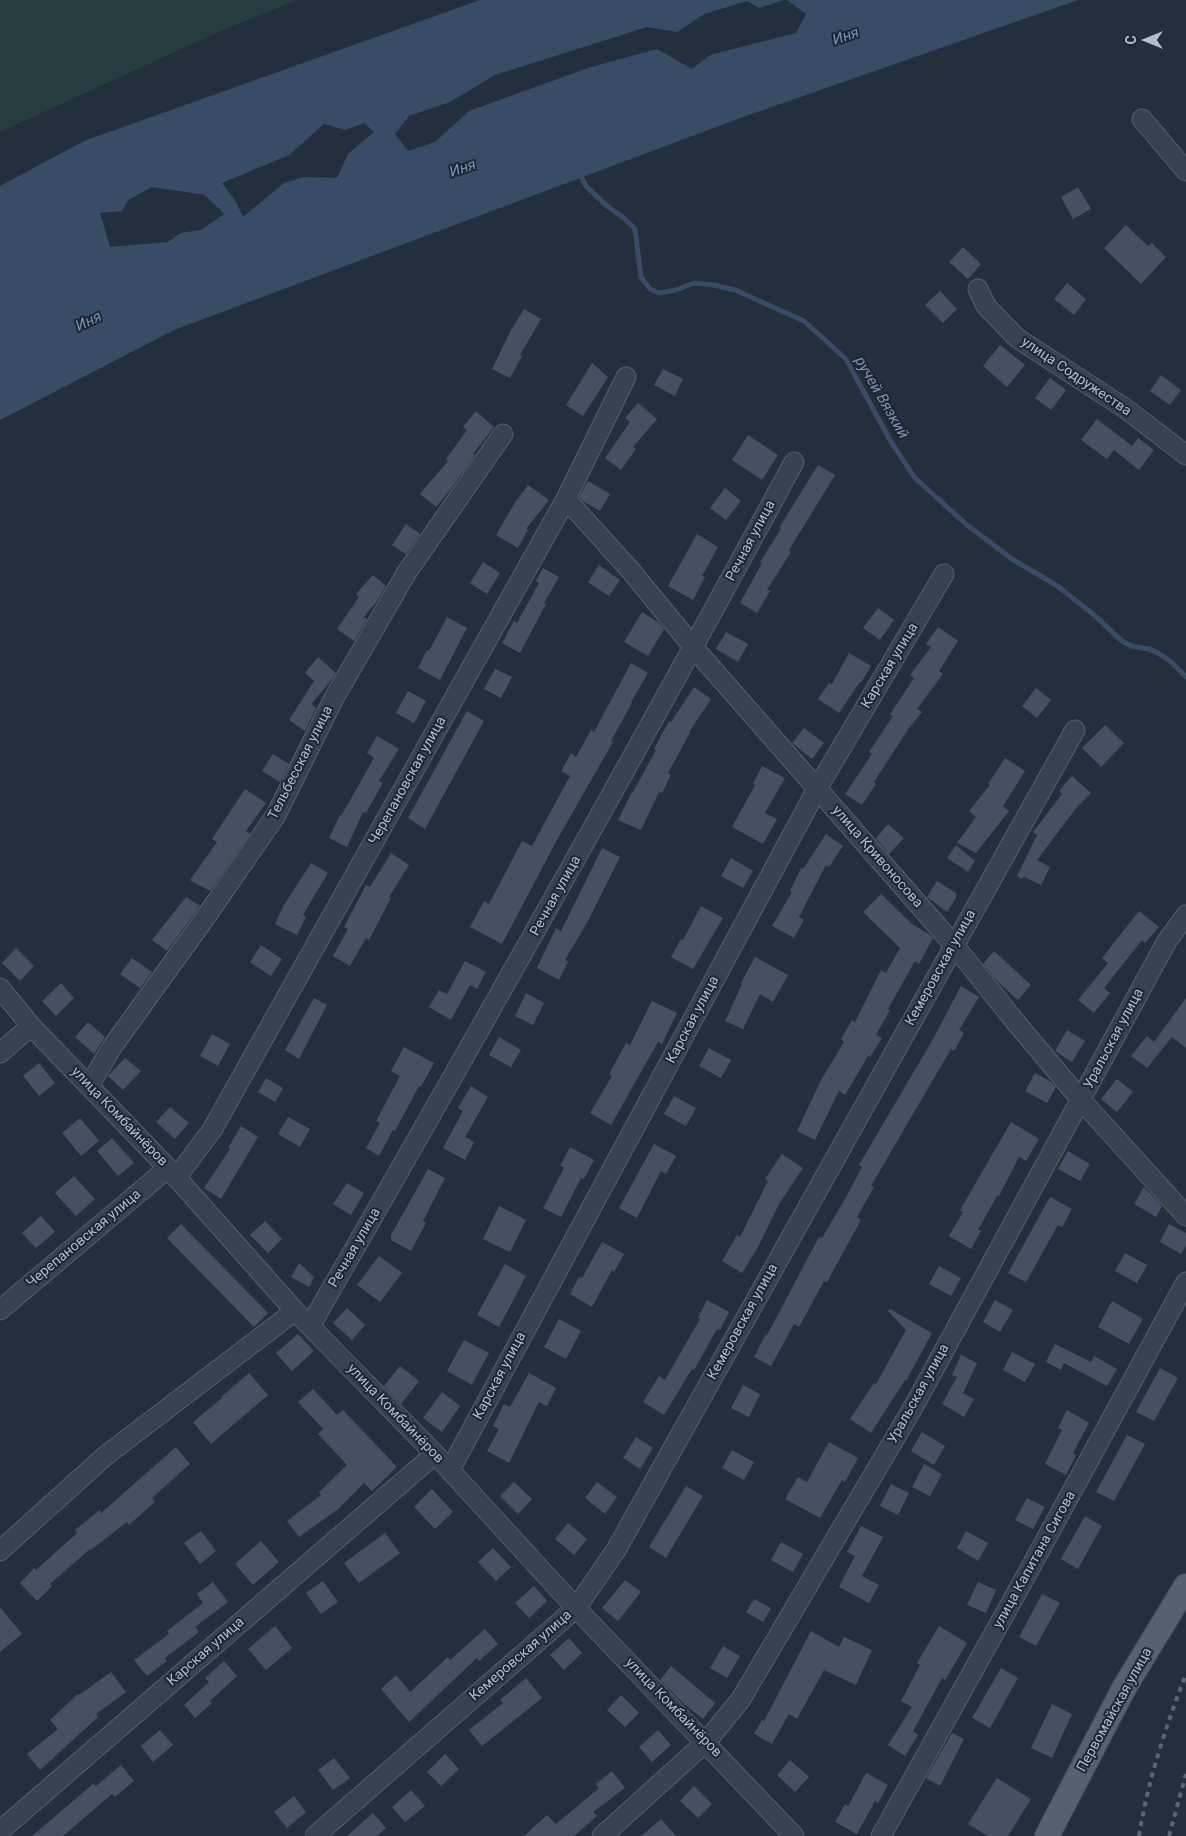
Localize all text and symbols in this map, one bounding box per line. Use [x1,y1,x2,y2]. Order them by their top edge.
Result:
north arrow [1121,15,1171,65]
water label: Иня [830,24,862,50]
text: С [1123,35,1139,45]
water label: Иня [447,156,479,182]
water label: Иня [73,308,105,336]
street label: улица Содружества [1018,334,1134,420]
water label: ручей Вязкий [850,354,912,442]
street label: Речная улица [723,498,779,584]
street label: Карская улица [858,620,922,712]
street label: Тельбесская улица [265,703,337,823]
street label: Черепановская улица [366,714,450,848]
street label: улица Кривоносова [828,803,926,911]
street label: Речная улица [527,853,585,939]
street label: Кемеровская улица [902,907,980,1029]
street label: Карская улица [663,973,723,1067]
street label: Уральская улица [1080,986,1148,1092]
street label: улица Комбайнёров [67,1064,171,1170]
street label: Черепановская улица [23,1186,145,1292]
street label: Речная улица [325,1205,385,1291]
street label: Кемеровская улица [704,1261,782,1383]
street label: Карская улица [470,1329,530,1423]
street label: Уральская улица [885,1341,953,1447]
street label: улица Комбайнёров [343,1361,447,1467]
street label: улица Капитана Сигова [990,1488,1080,1632]
street label: Кемеровская улица [466,1607,576,1705]
street label: Карская улица [164,1614,248,1690]
street label: Первомайская улица [1074,1645,1156,1775]
street label: улица Комбайнёров [621,1655,725,1761]

